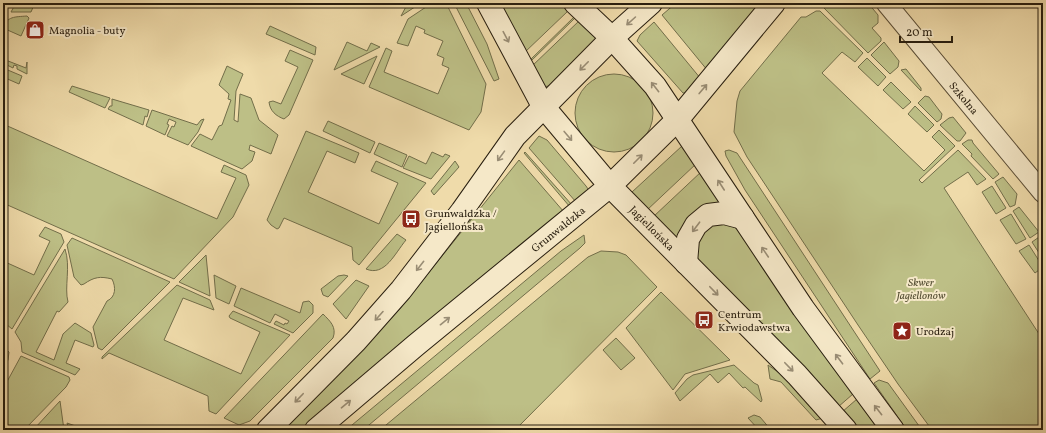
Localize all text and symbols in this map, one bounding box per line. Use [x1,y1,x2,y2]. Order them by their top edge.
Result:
one-way arrow [626,16,636,25]
scale bar [900,18,952,44]
shop icon: Magnolia - buty [24,19,46,41]
place label: Magnolia - buty [49,24,125,39]
text: 20 m [906,25,933,41]
one-way arrow [503,31,510,43]
one-way arrow [579,61,589,71]
street label: Szkolna [945,79,981,119]
one-way arrow [651,82,660,93]
one-way arrow [699,83,708,94]
one-way arrow [564,131,573,141]
one-way arrow [497,151,505,162]
one-way arrow [633,154,643,164]
one-way arrow [717,179,725,191]
street label: Grunwaldzka [529,203,590,257]
street label: Jagiellońska [625,203,677,255]
place label: Grunwaldzka / Jagiellońska [425,207,497,235]
bus stop icon: Grunwaldzka / Jagiellońska [400,208,422,230]
one-way arrow [692,221,700,232]
one-way arrow [761,246,770,257]
one-way arrow [416,260,425,271]
park label: Skwer Jagiellonów [895,276,946,304]
one-way arrow [709,286,718,296]
place label: Centrum Krwiodawstwa [718,308,791,336]
bus stop icon: Centrum Krwiodawstwa [693,309,715,331]
one-way arrow [374,310,383,321]
one-way arrow [440,317,451,325]
place icon: Urodzaj [891,320,913,342]
place label: Urodzaj [916,325,954,340]
one-way arrow [835,353,843,364]
one-way arrow [784,362,794,372]
one-way arrow [294,393,304,403]
one-way arrow [340,400,351,409]
one-way arrow [873,405,882,416]

